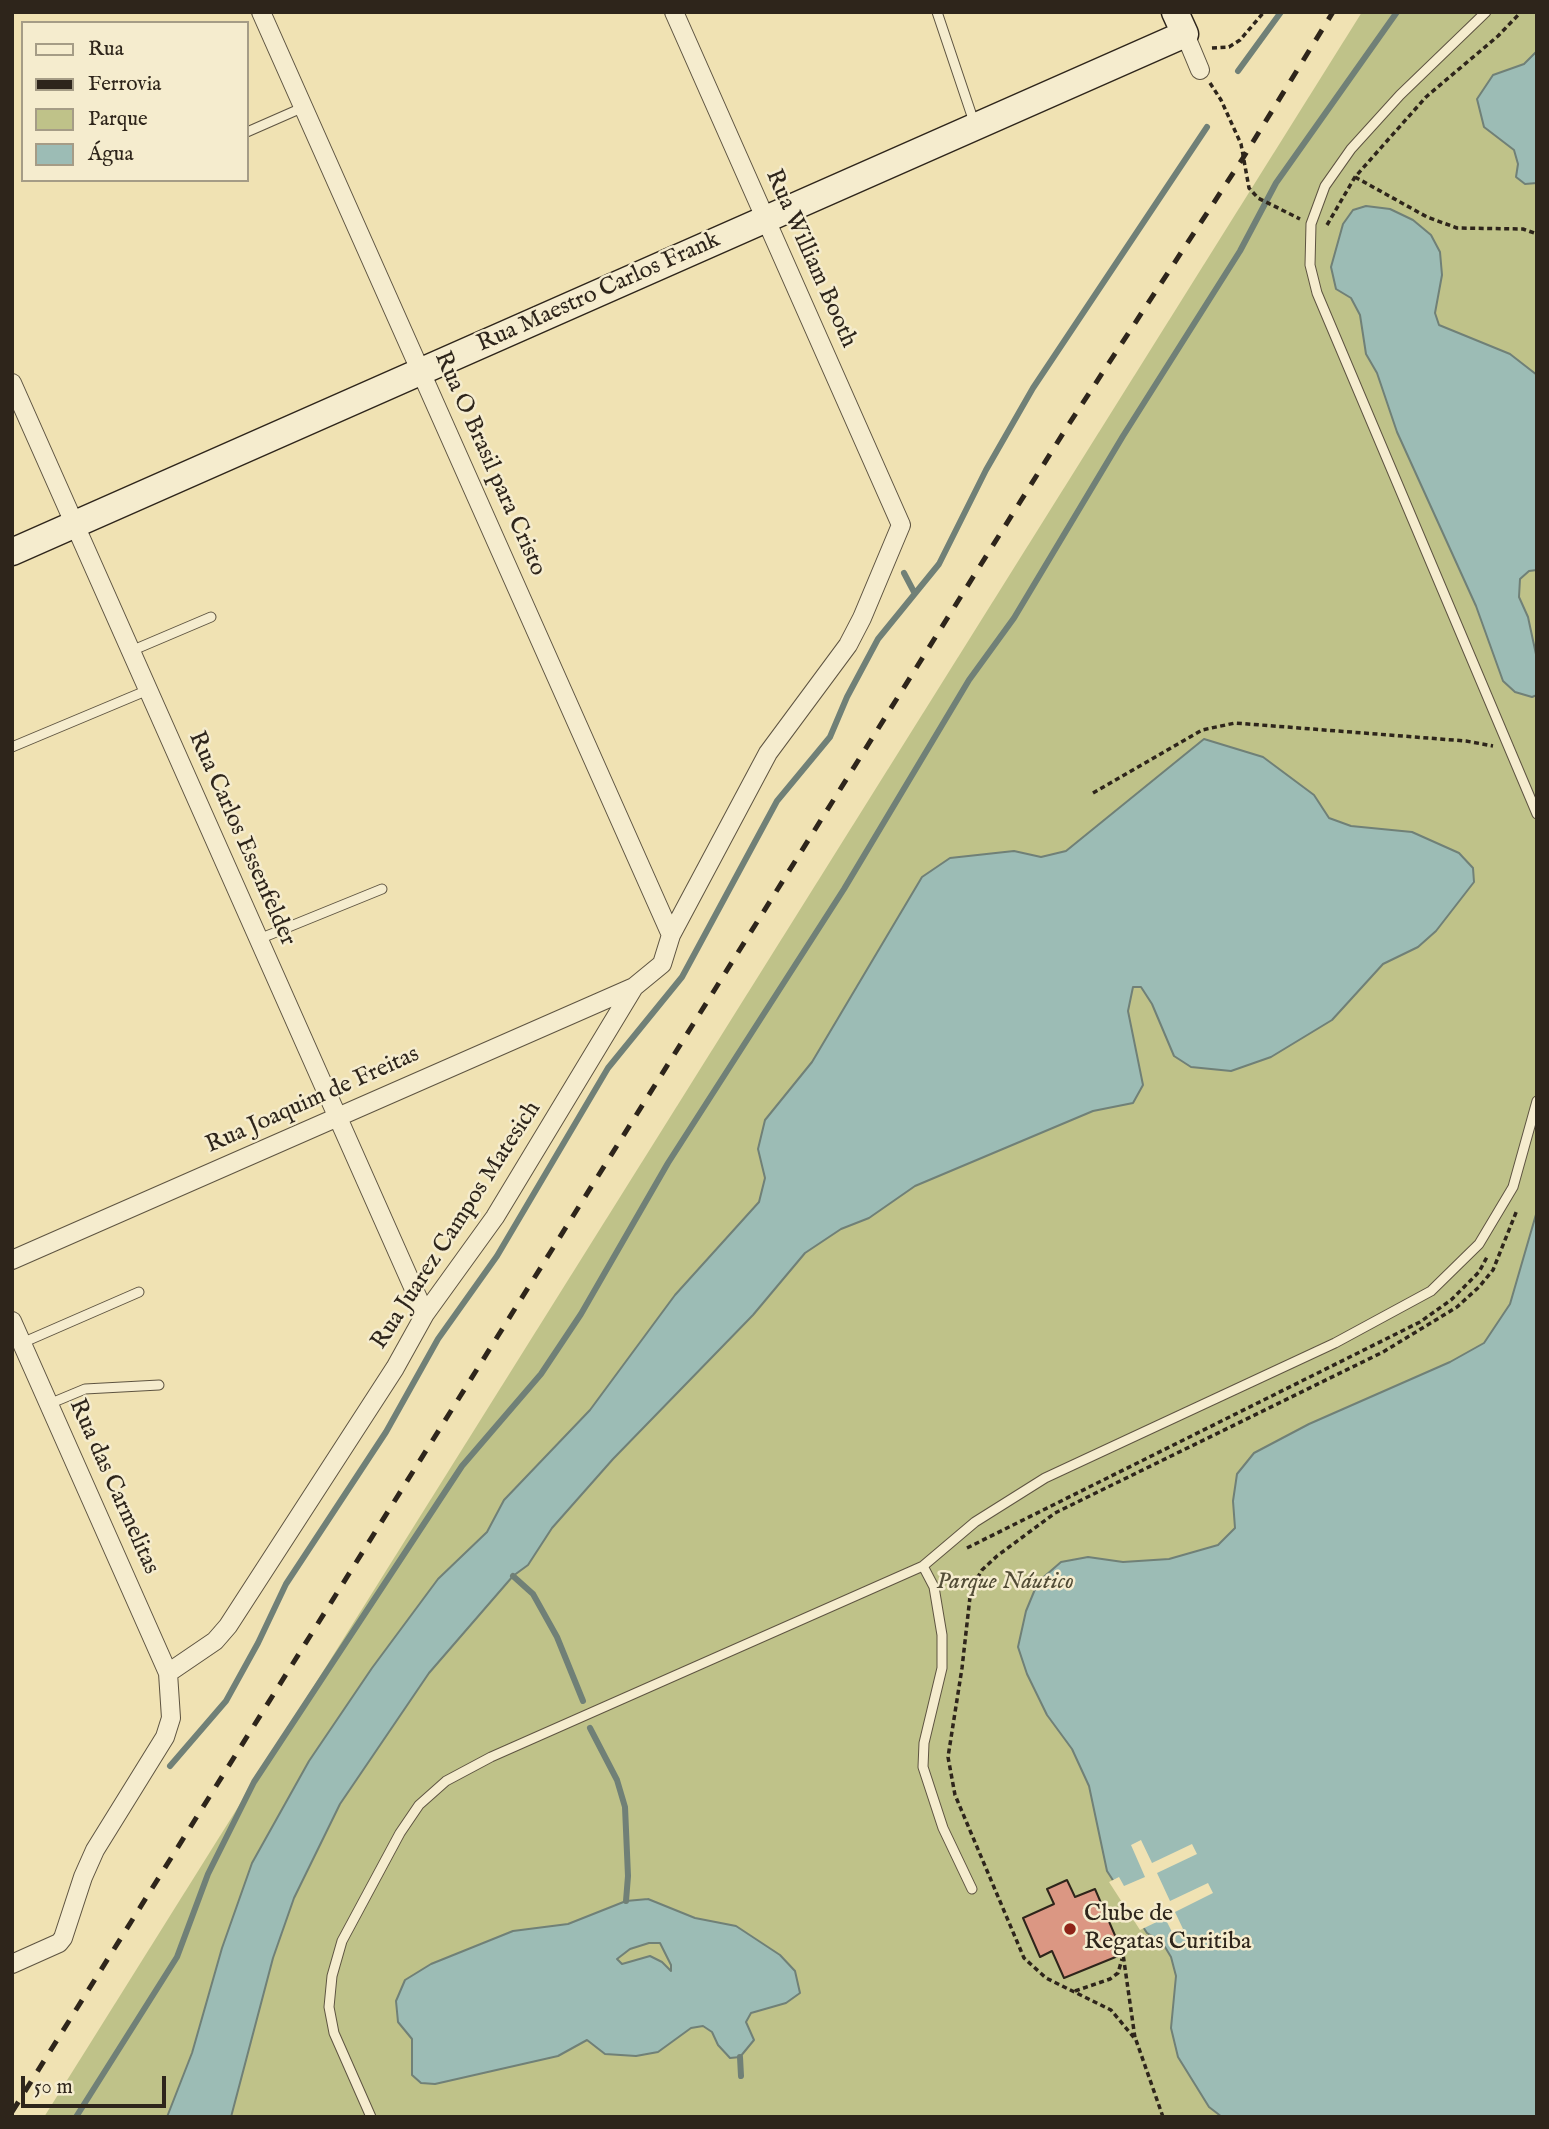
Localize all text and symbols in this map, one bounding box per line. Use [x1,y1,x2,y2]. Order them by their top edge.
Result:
legend [21,21,248,182]
text: Rua [88,36,124,63]
text: Ferrovia [88,71,161,98]
text: Parque [88,106,148,133]
text: Água [88,141,134,168]
street label: Rua William Booth [758,165,862,353]
street label: Rua Maestro Carlos Frank [473,226,725,360]
street label: Rua O Brasil para Cristo [426,347,552,581]
street label: Rua Carlos Essenfelder [181,727,301,951]
street label: Rua Joaquim de Freitas [202,1041,424,1161]
street label: Rua Juarez Campos Matesich [366,1097,548,1355]
street label: Rua das Carmelitas [61,1395,165,1579]
park label: Parque Náutico [936,1569,1074,1597]
place label: Clube de Regatas Curitiba [1084,1901,1251,1957]
marker: Clube de Regatas Curitiba [1062,1921,1078,1937]
scale bar [24,2062,170,2106]
text: 50 m [34,2074,73,2101]

